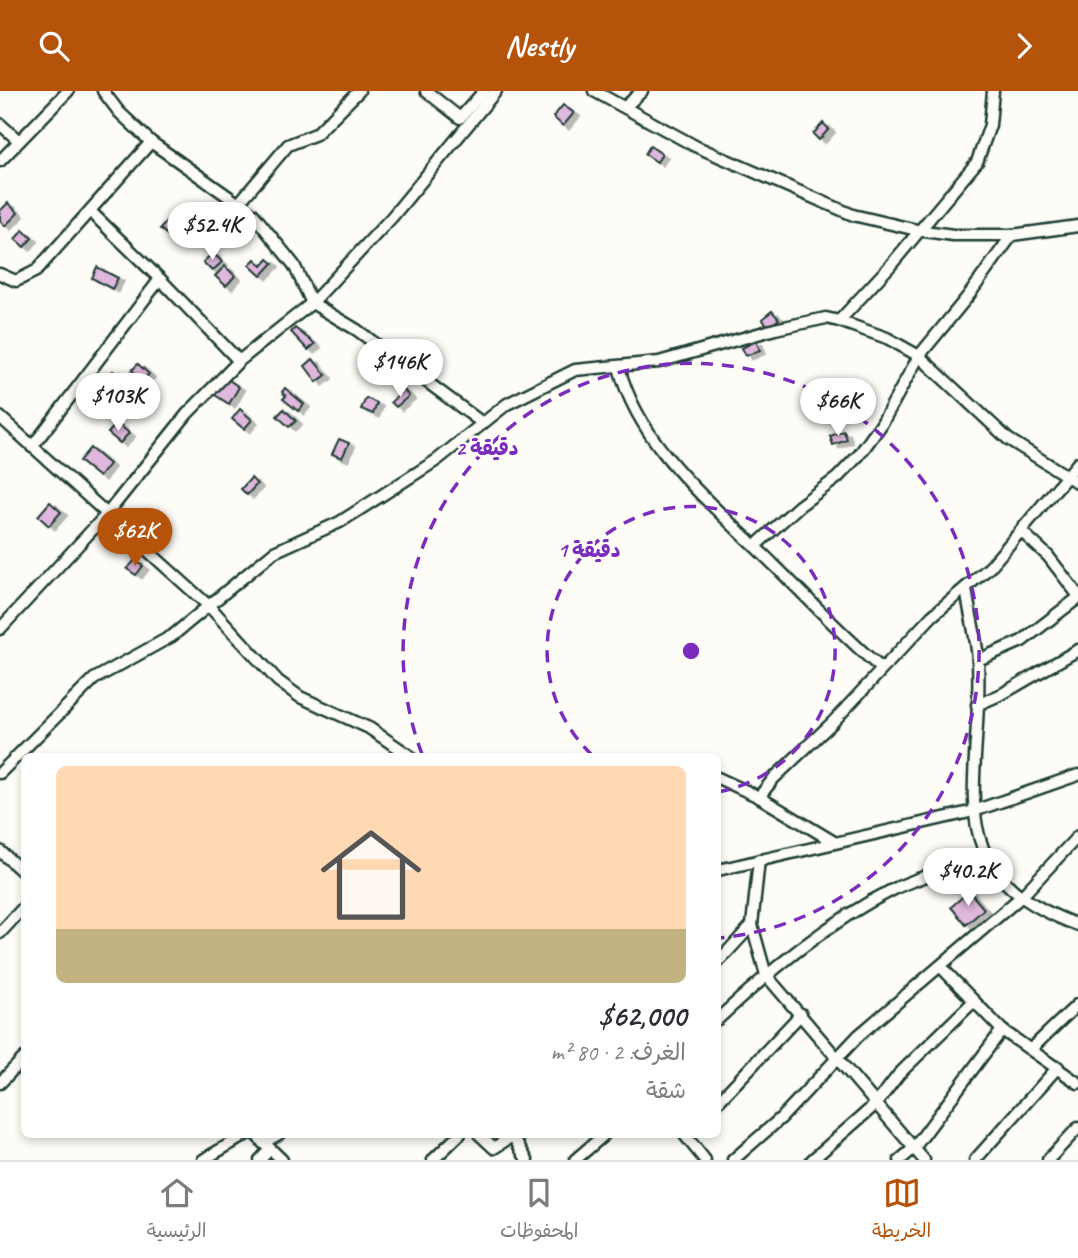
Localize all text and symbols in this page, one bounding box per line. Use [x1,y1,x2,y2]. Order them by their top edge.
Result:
text: Nestly [504,25,574,66]
icon: search [35,27,73,65]
icon: forward [1005,27,1043,65]
pin: $52.4K [155,202,269,262]
text: $52.4K [183,210,241,239]
pin: $146K [351,339,449,399]
text: $146K [373,347,427,376]
pin: $103K [69,373,167,433]
pin: $66K [797,379,879,438]
text: $103K [91,381,145,410]
text: $66K [816,386,860,415]
text: 2 دقيقة [456,435,519,461]
pin: $62K [94,509,176,568]
text: $62K [113,516,157,545]
text: 1 دقيقة [558,537,621,563]
centre of rings [679,639,703,663]
icon: home [308,812,434,938]
pin: $40.2K [911,849,1025,908]
text: $40.2K [939,856,997,885]
text: $62,000 [598,997,686,1035]
text: الغرف: 2 · 80 m² [551,1038,686,1067]
text: شقة [646,1076,686,1105]
tab: الرئيسية [147,1174,206,1247]
tab: المحفوظات [500,1174,578,1247]
tab: الخريطة [872,1174,931,1247]

